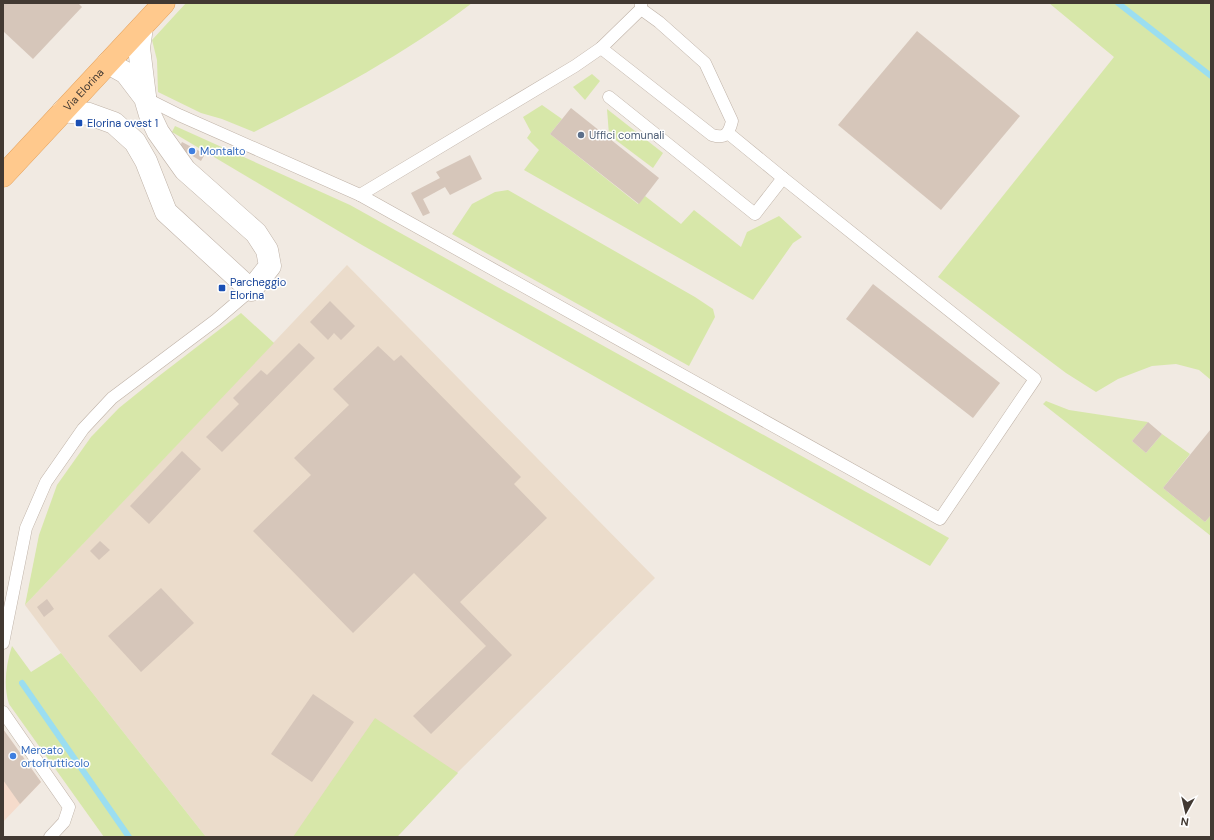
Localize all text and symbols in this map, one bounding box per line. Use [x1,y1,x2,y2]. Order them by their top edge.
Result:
street label: Via Elorina [60,65,107,114]
place label: Elorina ovest 1 [87,116,158,130]
marker: Elorina ovest 1 [74,118,84,128]
place label: Uffici comunali [589,128,664,142]
marker: Uffici comunali [576,130,586,140]
place label: Montalto [200,144,246,158]
marker: Montalto [187,146,197,156]
place label: Parcheggio Elorina [230,275,286,302]
marker: Parcheggio Elorina [217,283,227,293]
place label: Mercato ortofrutticolo [21,743,89,770]
marker: Mercato ortofrutticolo [8,751,18,761]
north arrow [1166,792,1206,832]
text: N [1180,814,1190,829]

